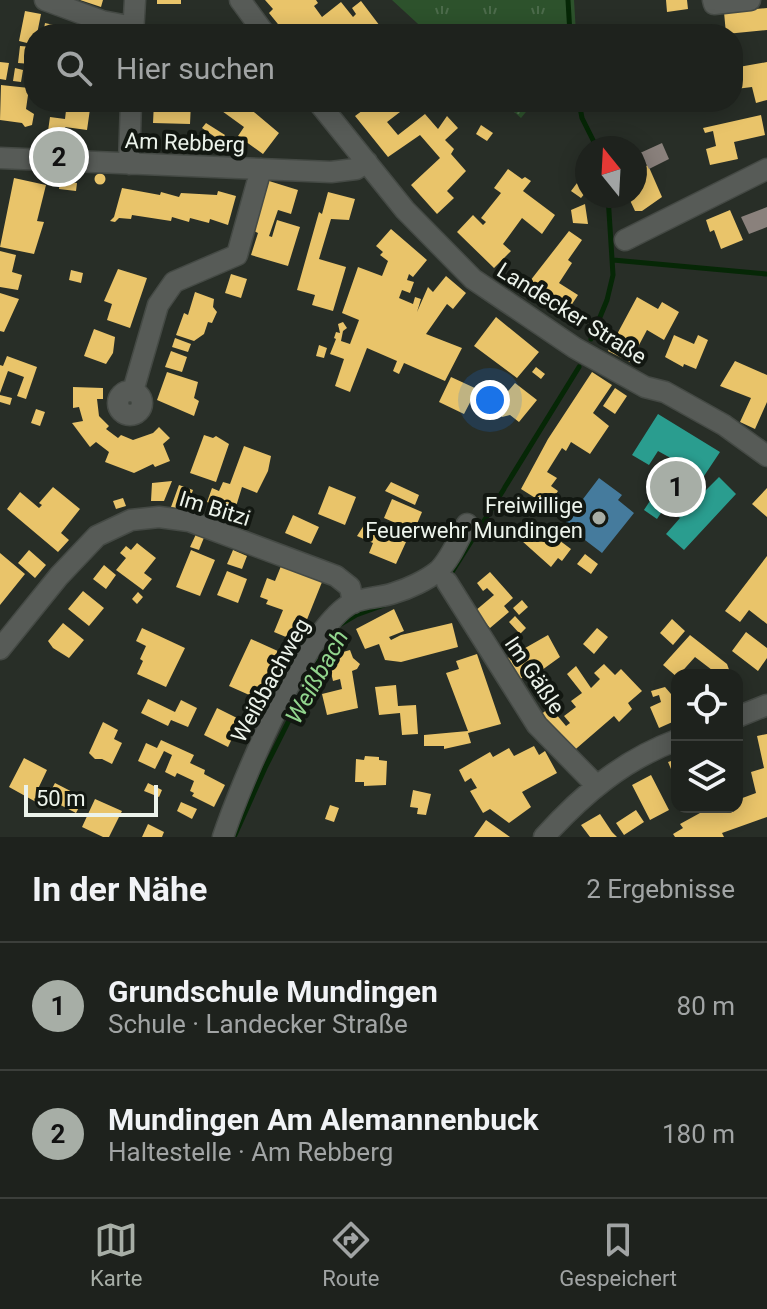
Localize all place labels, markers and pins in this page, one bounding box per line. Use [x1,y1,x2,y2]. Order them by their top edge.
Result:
pin: 2 [33,127,85,187]
pin: 1 [650,457,702,517]
place label: Freiwillige Feuerwehr Mundingen [365,493,583,543]
marker: Freiwillige Feuerwehr Mundingen [590,509,608,527]

